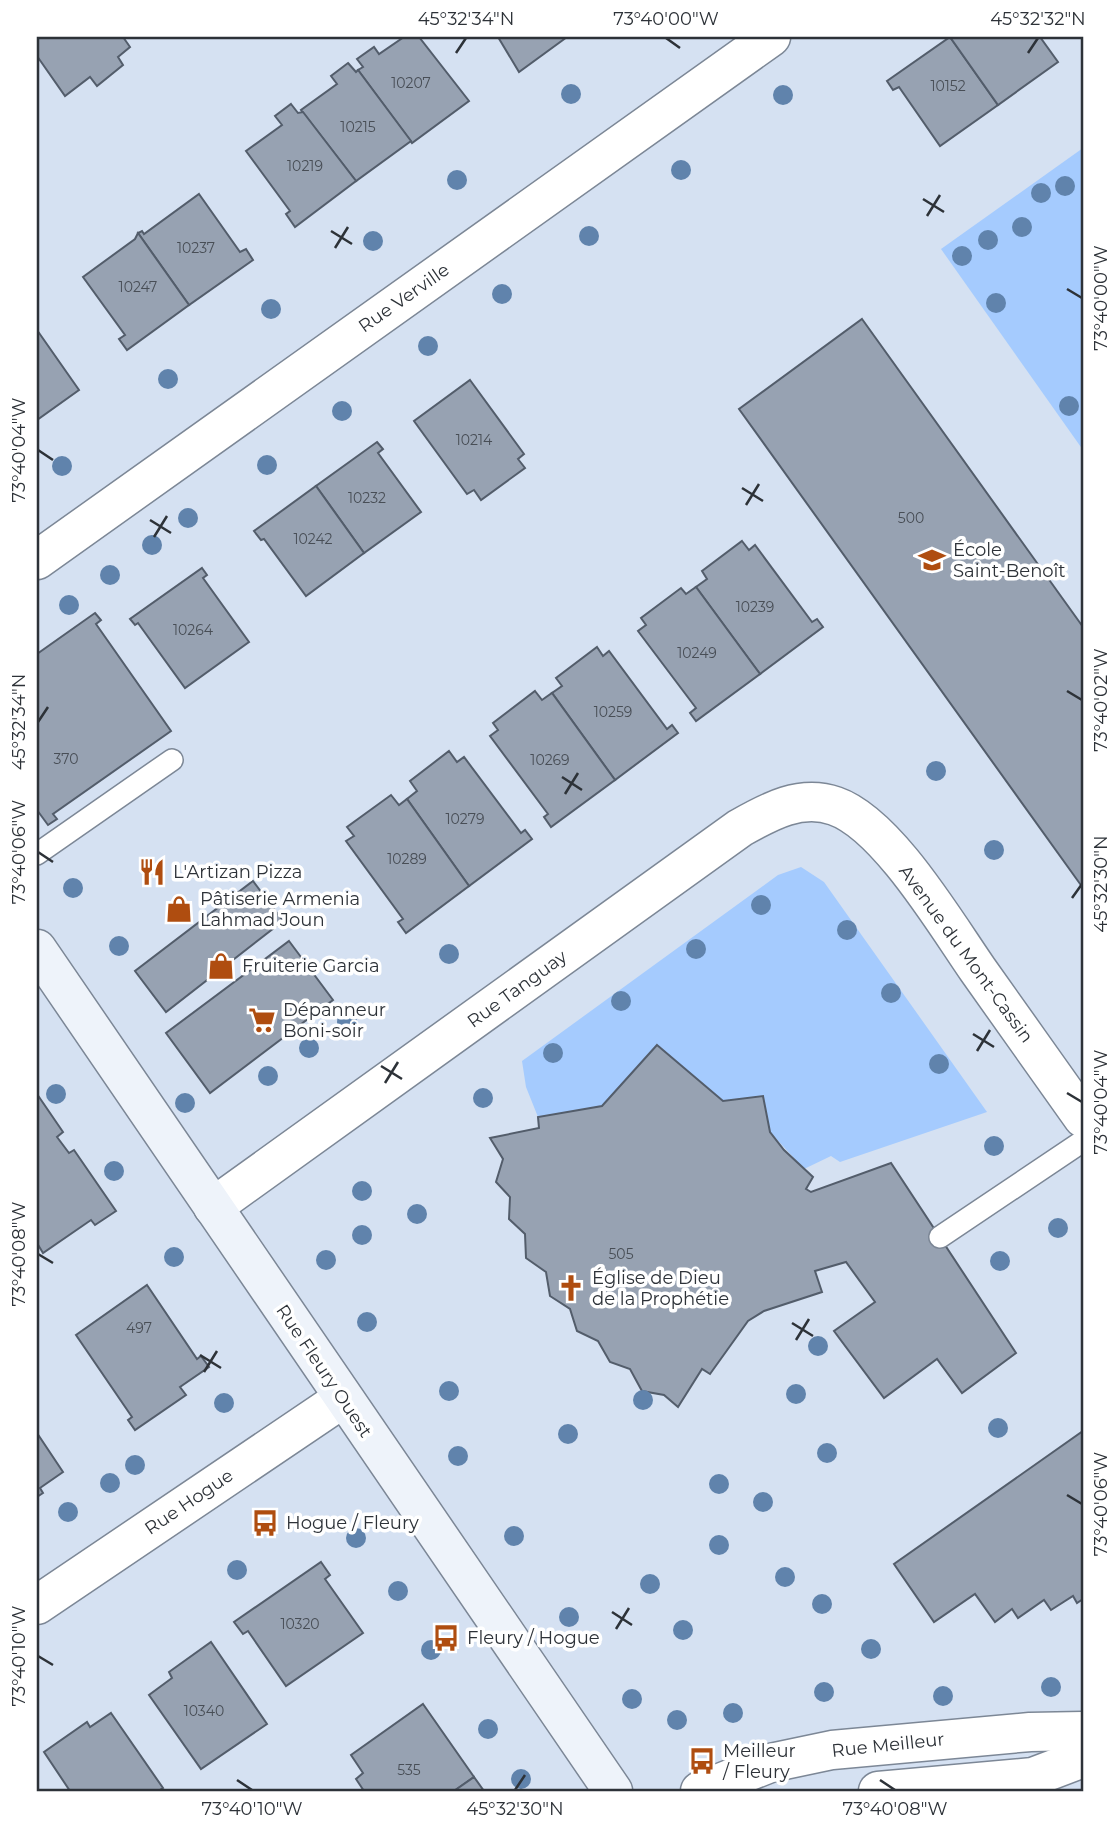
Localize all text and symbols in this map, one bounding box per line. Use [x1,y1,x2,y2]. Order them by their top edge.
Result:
text: 45°32'34"N [418,8,514,30]
text: 73°40'00"W [613,8,719,30]
text: 45°32'32"N [990,8,1086,30]
house number: 10207 [391,74,431,92]
house number: 10152 [930,77,966,95]
house number: 10215 [340,118,376,136]
house number: 10219 [287,157,323,175]
house number: 10237 [177,239,215,257]
text: 73°40'00"W [1090,245,1112,351]
street label: Rue Verville [354,259,454,337]
house number: 10247 [119,278,157,296]
text: 73°40'04"W [8,398,30,502]
house number: 10214 [456,431,493,449]
house number: 10232 [348,489,386,507]
house number: 500 [898,509,924,527]
house number: 10242 [293,530,333,548]
place label: École Saint-Benoît [953,539,1066,582]
school or university icon: École Saint-Benoît [917,545,947,575]
house number: 10239 [736,598,774,616]
house number: 10264 [173,621,214,639]
house number: 10249 [677,644,717,662]
text: 73°40'02"W [1090,648,1112,752]
text: 45°32'34"N [8,674,30,770]
house number: 10259 [594,703,632,721]
house number: 370 [54,750,78,768]
house number: 10269 [530,751,570,769]
text: 73°40'06"W [8,800,30,904]
house number: 10279 [445,810,485,828]
text: 45°32'30"N [1090,835,1112,933]
house number: 10289 [387,850,427,868]
restaurant icon: L'Artizan Pizza [137,857,167,887]
place label: L'Artizan Pizza [173,861,302,883]
street label: Avenue du Mont-Cassin [894,861,1038,1047]
place label: Pâtiserie Armenia Lahmad Joun [200,888,360,931]
shop icon: Pâtiserie Armenia Lahmad Joun [164,894,194,924]
street label: Rue Tanguay [463,945,571,1033]
shop icon: Fruiterie Garcia [206,951,236,981]
place label: Fruiterie Garcia [242,955,380,977]
place label: Dépanneur Boni-soir [283,999,386,1042]
supermarket icon: Dépanneur Boni-soir [247,1005,277,1035]
text: 73°40'04"W [1090,1050,1112,1154]
text: 73°40'08"W [8,1201,30,1307]
house number: 505 [608,1245,634,1263]
place label: Église de Dieu de la Prophétie [592,1267,729,1310]
church icon: Église de Dieu de la Prophétie [556,1273,586,1303]
street label: Rue Fleury Ouest [271,1300,377,1442]
house number: 497 [126,1319,152,1337]
text: 73°40'06"W [1090,1452,1112,1556]
street label: Rue Hogue [141,1464,238,1540]
bus stop icon: Hogue / Fleury [250,1508,280,1538]
place label: Hogue / Fleury [286,1512,419,1534]
text: 73°40'10"W [8,1606,30,1706]
house number: 10320 [280,1615,320,1633]
bus stop icon: Fleury / Hogue [431,1623,461,1653]
place label: Fleury / Hogue [467,1627,600,1649]
house number: 10340 [184,1702,224,1720]
street label: Rue Meilleur [830,1728,946,1762]
place label: Meilleur / Fleury [722,1740,796,1783]
bus stop icon: Meilleur / Fleury [687,1746,717,1776]
house number: 535 [397,1761,421,1779]
text: 73°40'10"W [202,1798,302,1820]
text: 45°32'30"N [466,1798,564,1820]
text: 73°40'08"W [842,1798,948,1820]

